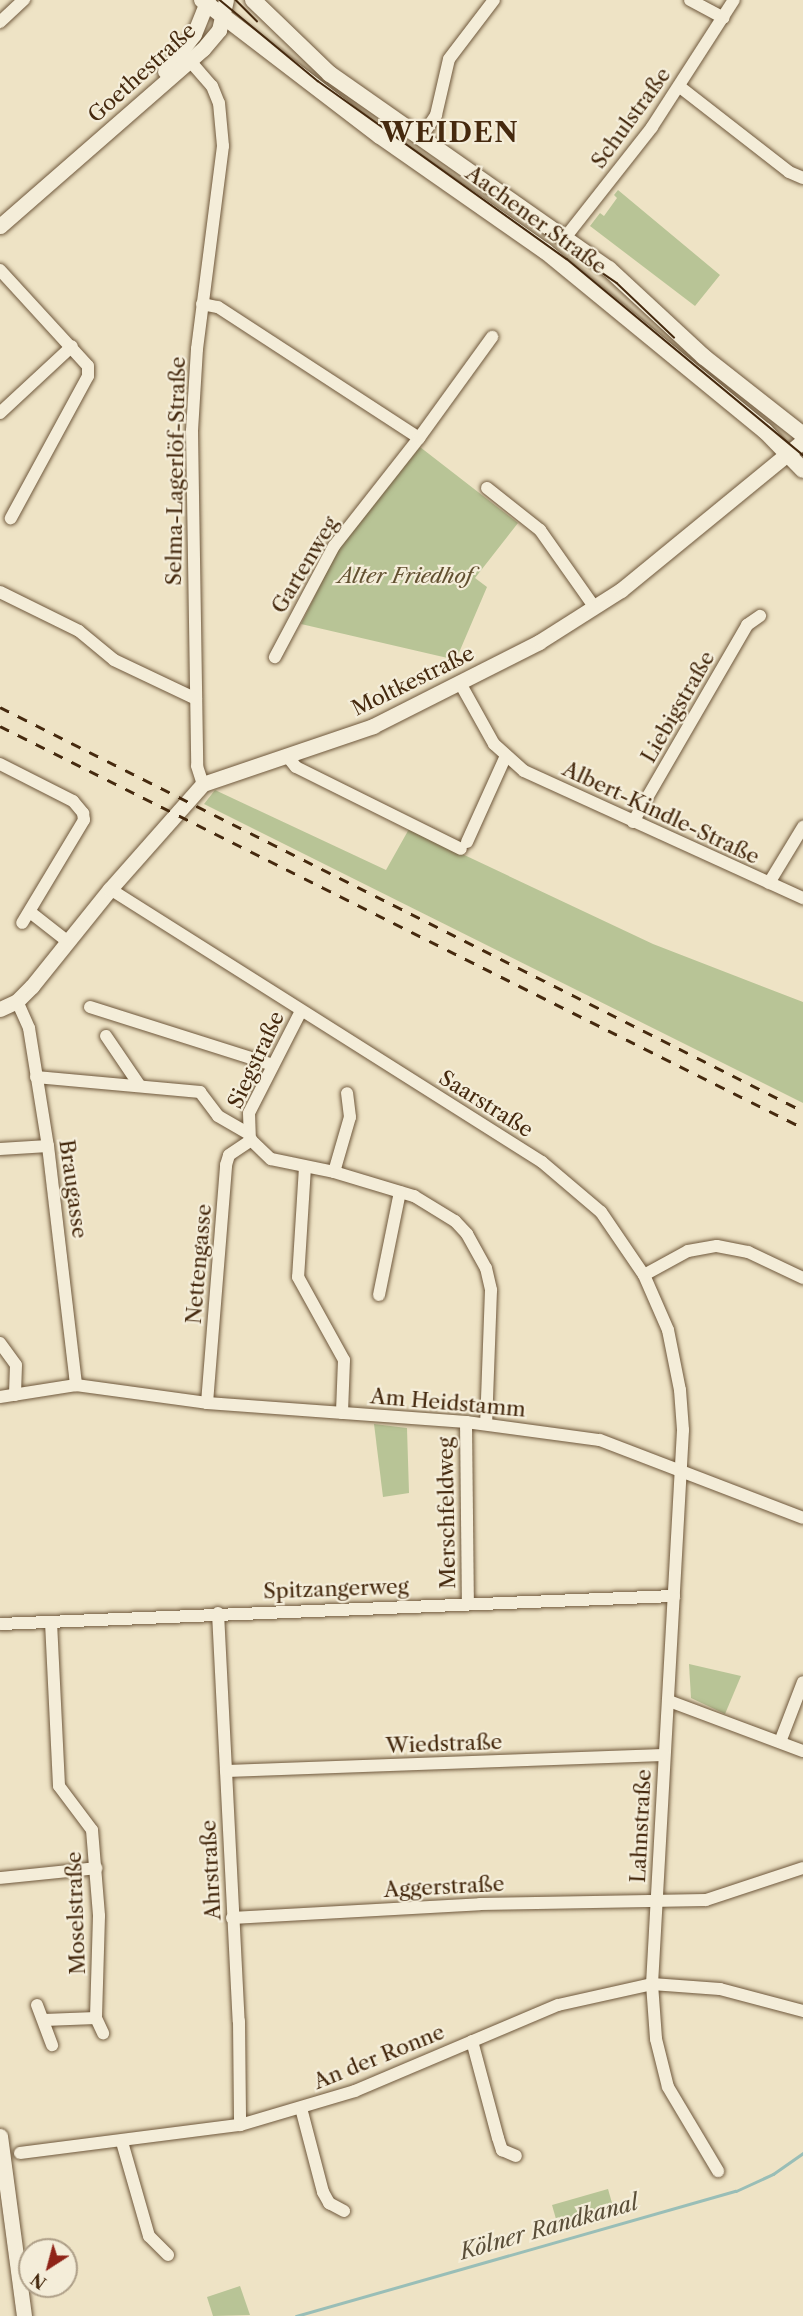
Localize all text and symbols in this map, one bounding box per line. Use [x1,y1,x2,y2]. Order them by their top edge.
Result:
street label: Goethestraße [83,18,201,128]
street label: Schulstraße [586,63,676,173]
district label: WEIDEN [381,117,519,149]
street label: Aachener Straße [461,160,611,280]
street label: Selma-Lagerlöf-Straße [161,356,191,586]
street label: Gartenweg [266,512,344,618]
park label: Alter Friedhof [338,563,472,589]
street label: Moltkestraße [348,641,478,721]
street label: Liebigstraße [636,647,720,767]
street label: Albert-Kindle-Straße [559,756,763,870]
street label: Siegstraße [223,1007,289,1113]
street label: Saarstraße [434,1065,538,1143]
street label: Braugasse [54,1138,92,1240]
street label: Nettengasse [181,1203,217,1325]
street label: Am Heidstamm [369,1384,527,1422]
street label: Merschfeldweg [433,1437,461,1589]
street label: Spitzangerweg [263,1574,409,1604]
street label: Wiedstraße [385,1729,503,1759]
street label: Lahnstraße [625,1769,657,1883]
street label: Ahrstraße [196,1819,226,1921]
street label: Moselstraße [61,1851,91,1975]
street label: Aggerstraße [383,1871,505,1903]
street label: An der Ronne [310,2019,448,2095]
water label: Kölner Randkanal [457,2189,641,2265]
north arrow [18,2238,78,2298]
text: N [27,2269,50,2293]

